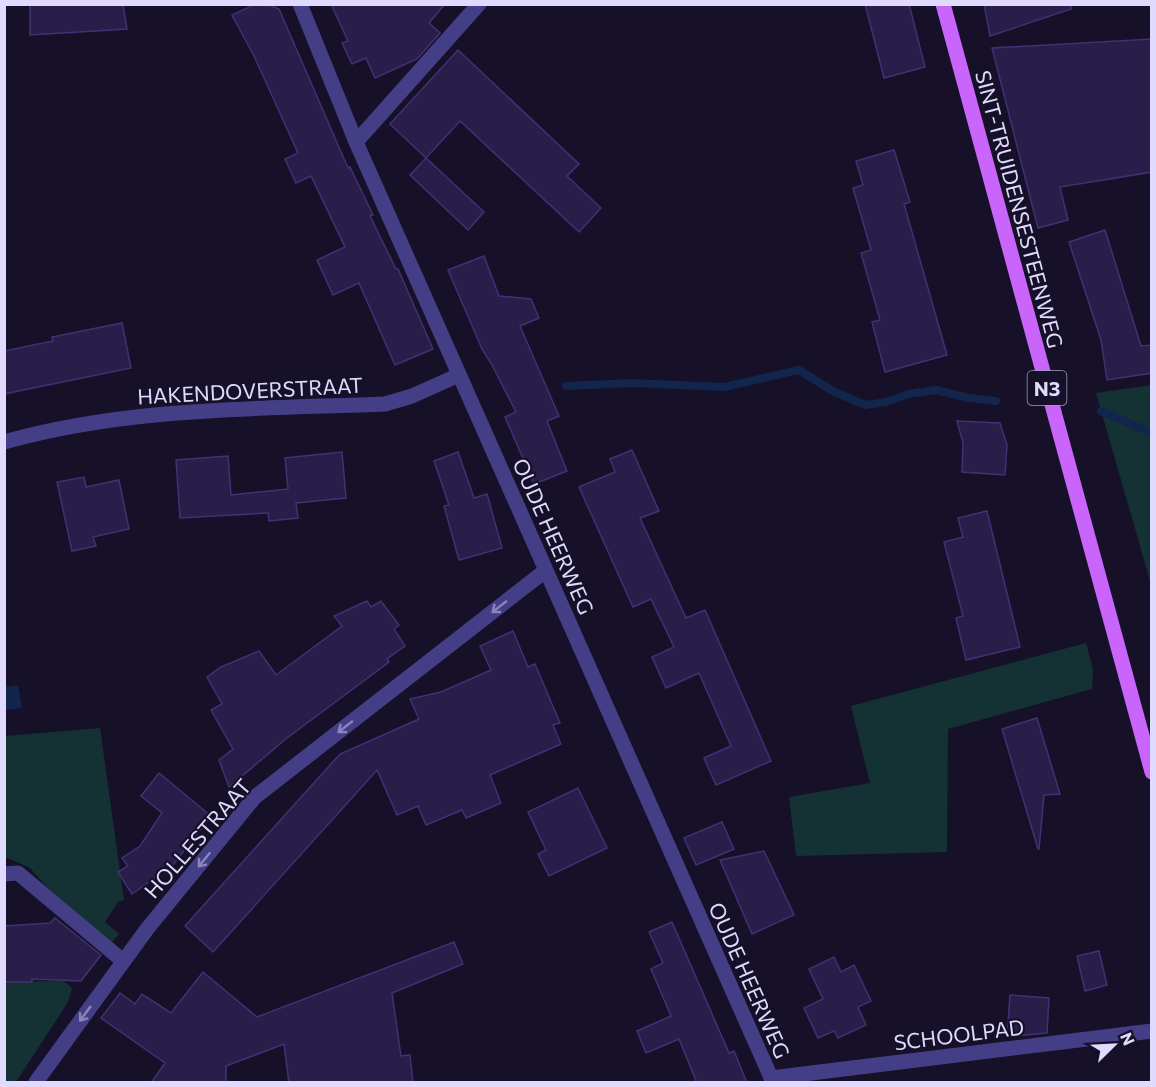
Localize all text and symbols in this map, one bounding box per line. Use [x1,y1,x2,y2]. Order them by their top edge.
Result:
street label: SINT-TRUIDENSESTEENWEG [971,67,1069,351]
road number: N3 [1028,371,1066,405]
street label: HAKENDOVERSTRAAT [137,372,363,408]
street label: OUDE HEERWEG [508,454,600,618]
one-way arrow [491,601,507,614]
one-way arrow [337,720,353,733]
street label: HOLLESTRAAT [138,773,256,903]
one-way arrow [197,851,210,867]
street label: OUDE HEERWEG [704,898,796,1062]
one-way arrow [79,1006,91,1022]
street label: SCHOOLPAD [893,1014,1025,1054]
north arrow [1084,1015,1144,1075]
text: N [1117,1029,1139,1048]

